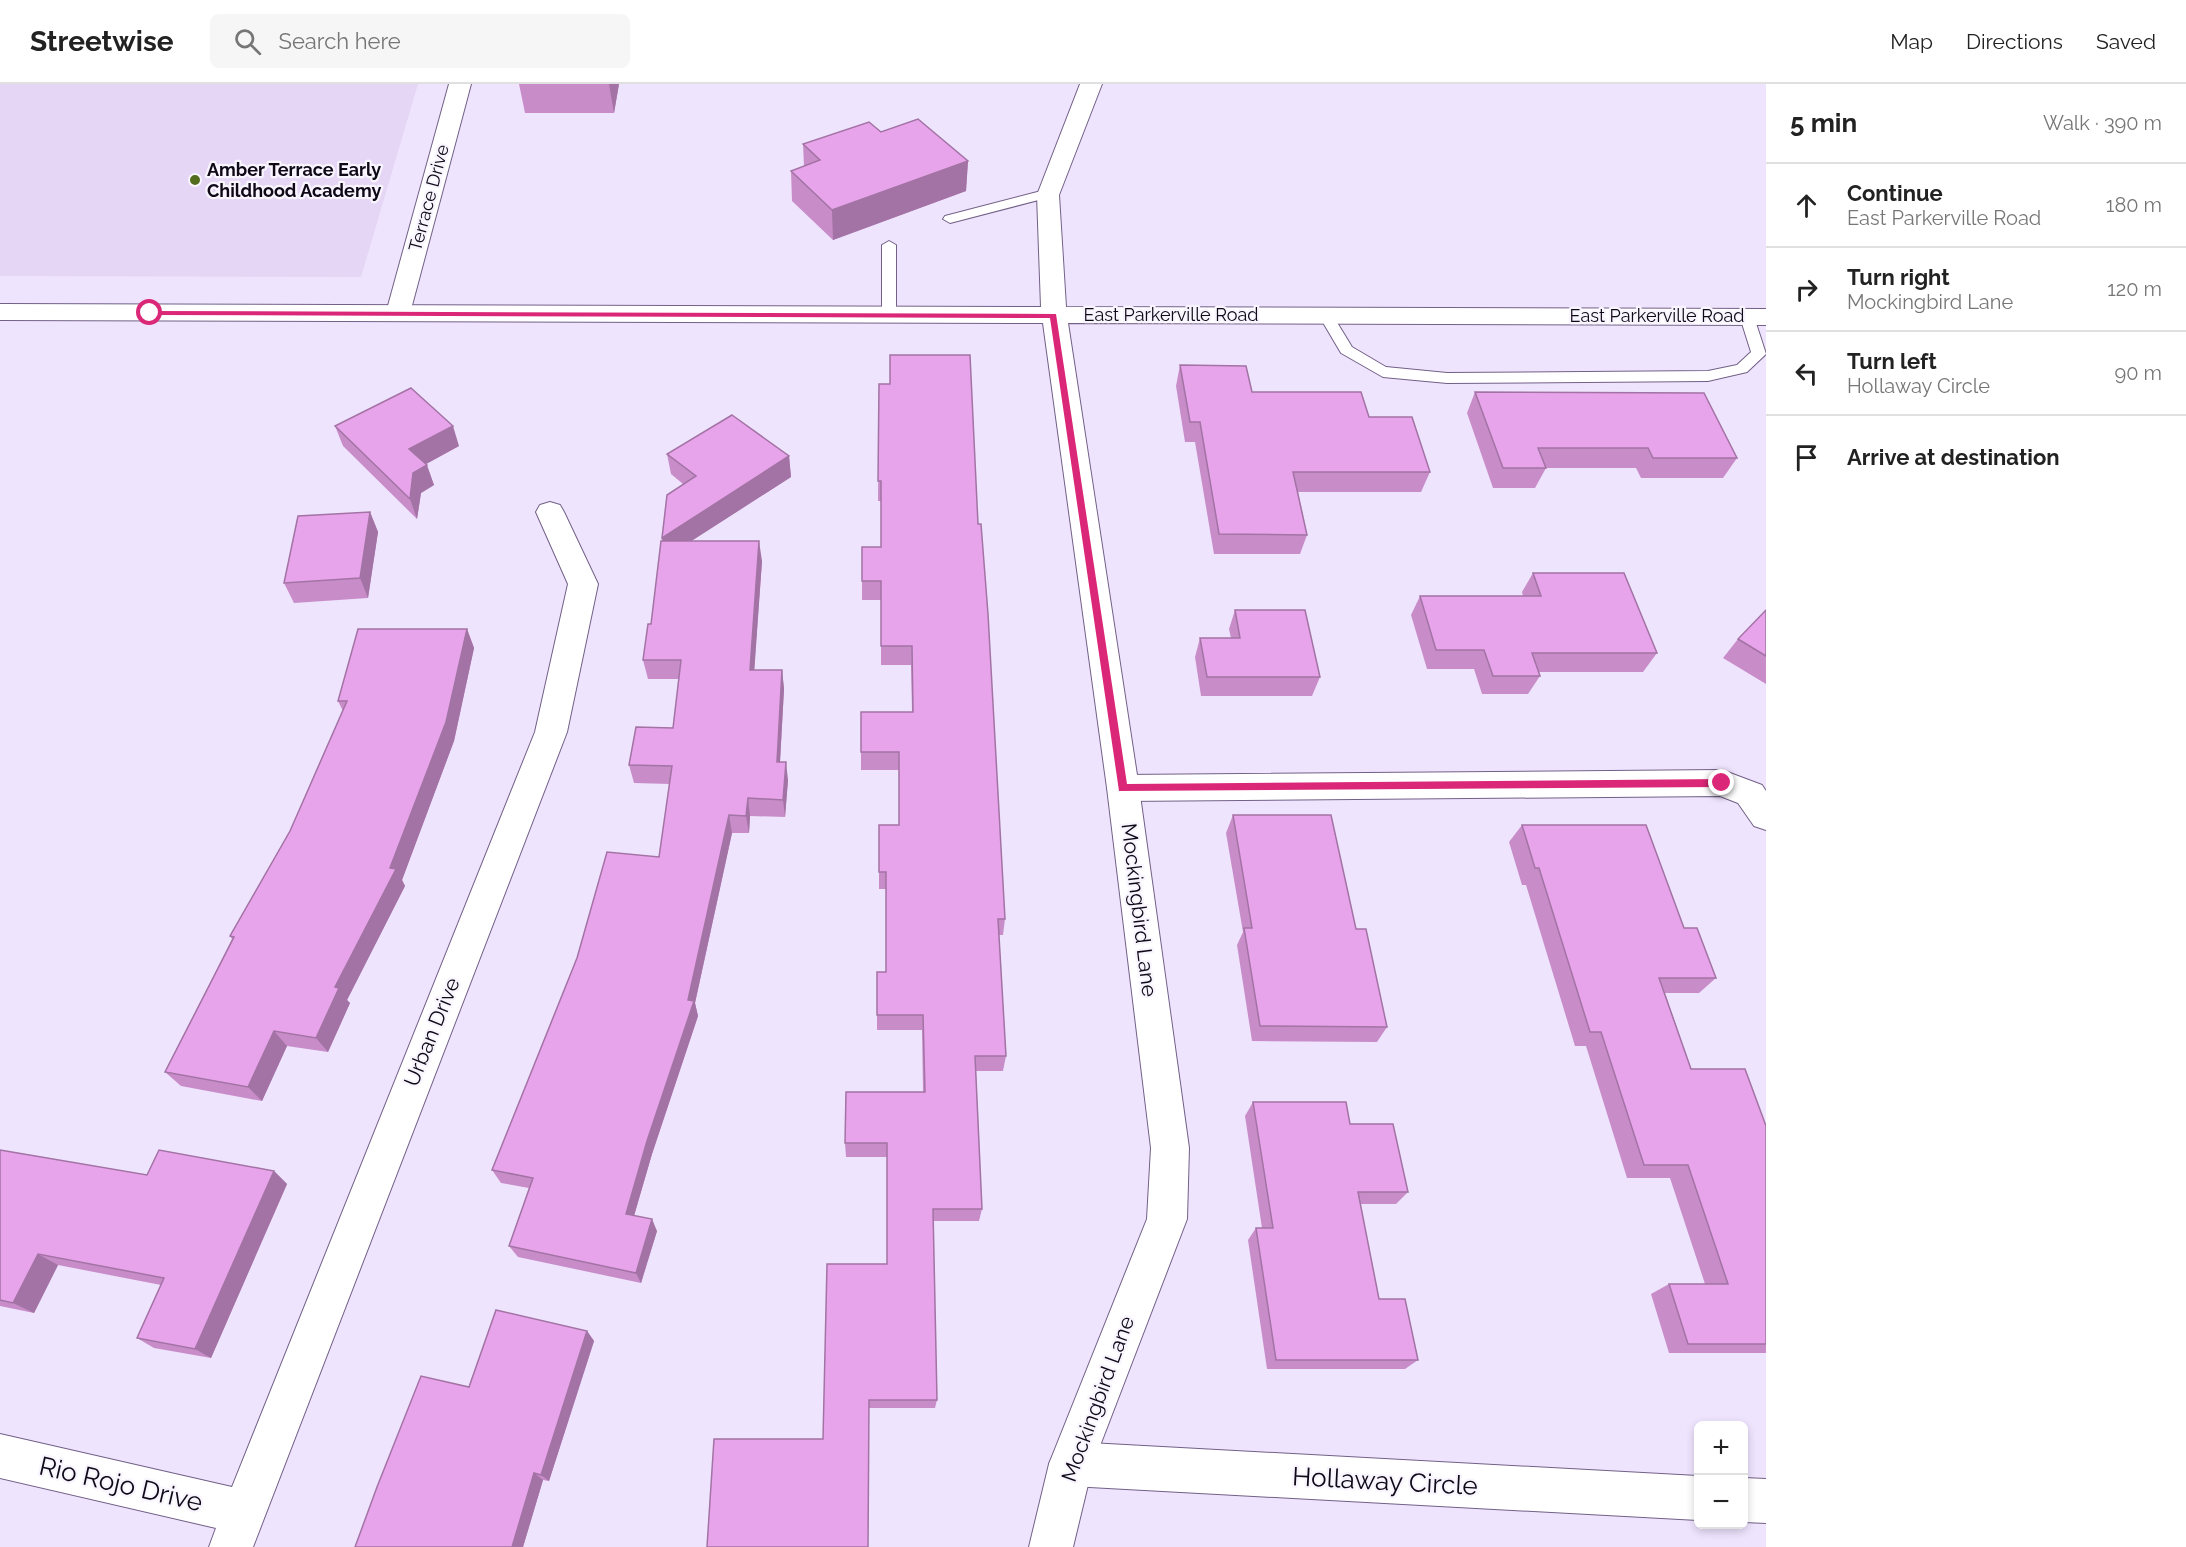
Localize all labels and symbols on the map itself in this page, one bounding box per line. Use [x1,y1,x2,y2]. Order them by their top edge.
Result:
street label: Terrace Drive [404,142,453,254]
place label: Amber Terrace Early Childhood Academy [207,159,381,201]
marker: Amber Terrace Early Childhood Academy [188,173,202,187]
route start [136,299,162,325]
street label: East Parkerville Road [1084,304,1258,325]
street label: East Parkerville Road [1570,305,1744,326]
route end [1708,769,1734,795]
street label: Mockingbird Lane [1116,822,1163,998]
street label: Urban Drive [398,974,465,1090]
street label: Mockingbird Lane [1056,1313,1139,1485]
street label: Rio Rojo Drive [36,1451,206,1517]
street label: Hollaway Circle [1291,1461,1479,1501]

